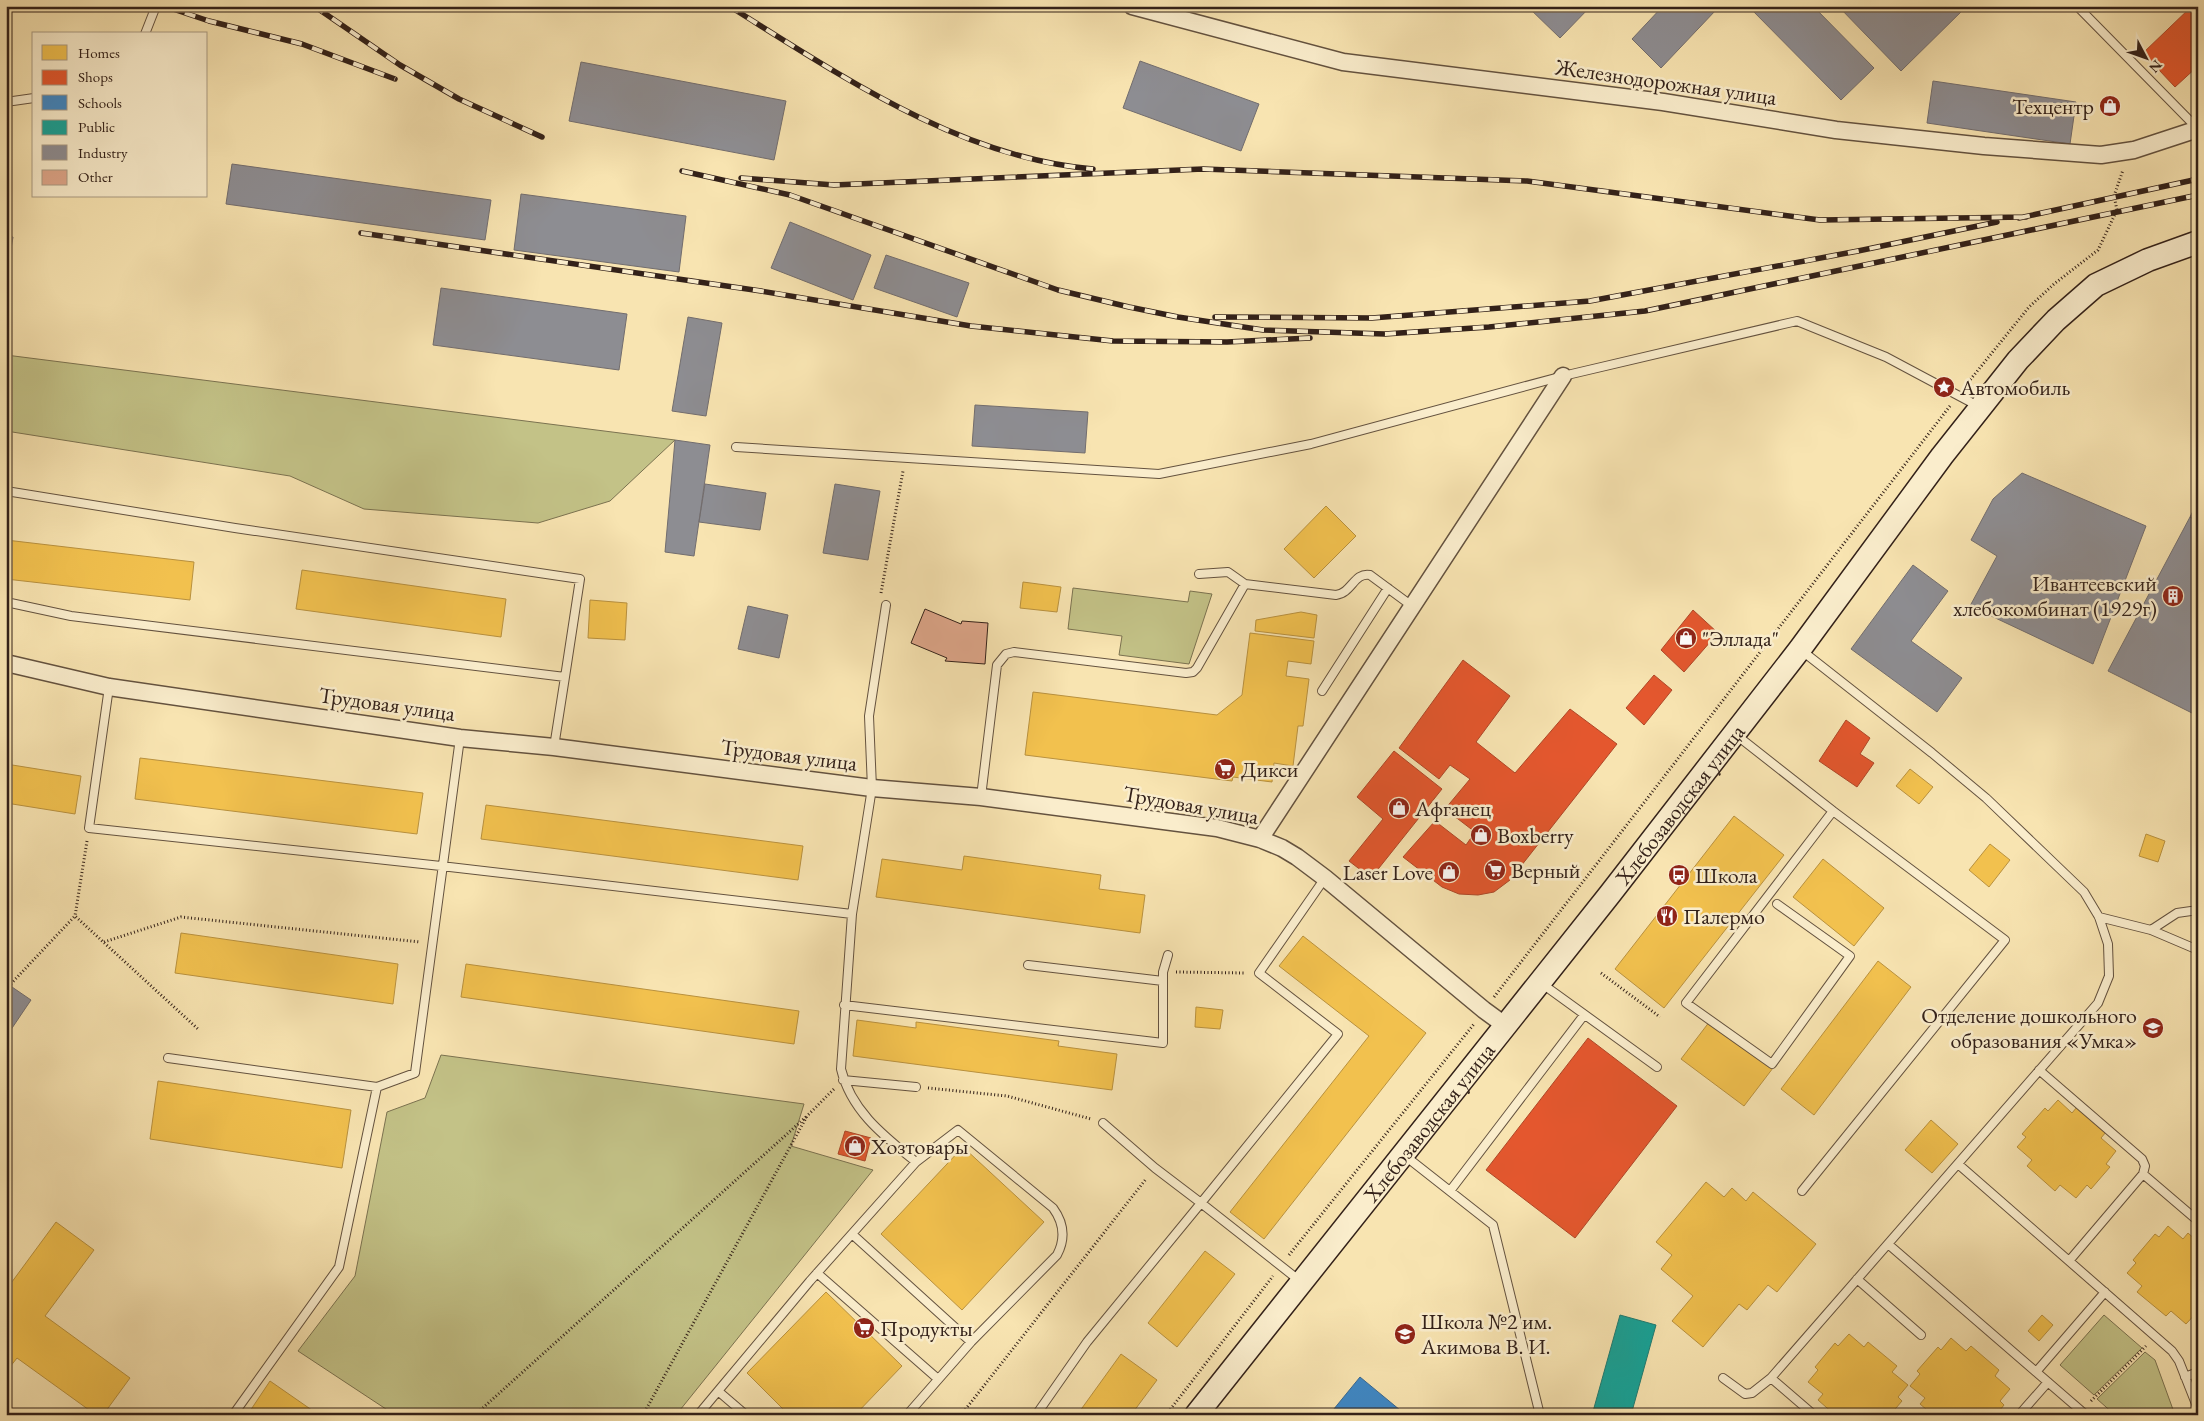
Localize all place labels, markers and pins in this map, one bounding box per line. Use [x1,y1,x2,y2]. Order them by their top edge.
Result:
place label: Техцентр [2012,92,2094,121]
shop icon: Техцентр [2098,94,2122,118]
place label: Автомобиль [1959,373,2070,402]
place icon: Автомобиль [1932,375,1956,399]
place label: Ивантеевский хлебокомбинат (1929г) [1953,569,2157,623]
building icon: Ивантеевский хлебокомбинат (1929г) [2161,584,2185,608]
place label: "Эллада" [1702,624,1779,653]
shop icon: "Эллада" [1674,626,1698,650]
place label: Дикси [1241,755,1299,784]
supermarket icon: Дикси [1213,757,1237,781]
place label: Афганец [1414,794,1492,823]
shop icon: Афганец [1387,796,1411,820]
place label: Boxberry [1497,821,1574,850]
shop icon: Boxberry [1469,823,1493,847]
place label: Верный [1511,856,1581,885]
place label: Laser Love [1343,858,1433,887]
supermarket icon: Верный [1483,858,1507,882]
shop icon: Laser Love [1437,860,1461,884]
place label: Школа [1695,861,1758,890]
bus stop icon: Школа [1667,863,1691,887]
place label: Палермо [1683,902,1765,931]
restaurant icon: Палермо [1655,904,1679,928]
place label: Отделение дошкольного образования «Умка» [1921,1001,2137,1055]
school or university icon: Отделение дошкольного образования «Умка» [2141,1016,2165,1040]
place label: Хозтовары [870,1132,968,1161]
shop icon: Хозтовары [843,1134,867,1158]
place label: Школа №2 им. Акимова В. И. [1420,1307,1552,1361]
place label: Продукты [880,1314,973,1343]
supermarket icon: Продукты [852,1316,876,1340]
school or university icon: Школа №2 им. Акимова В. И. [1393,1322,1417,1346]

